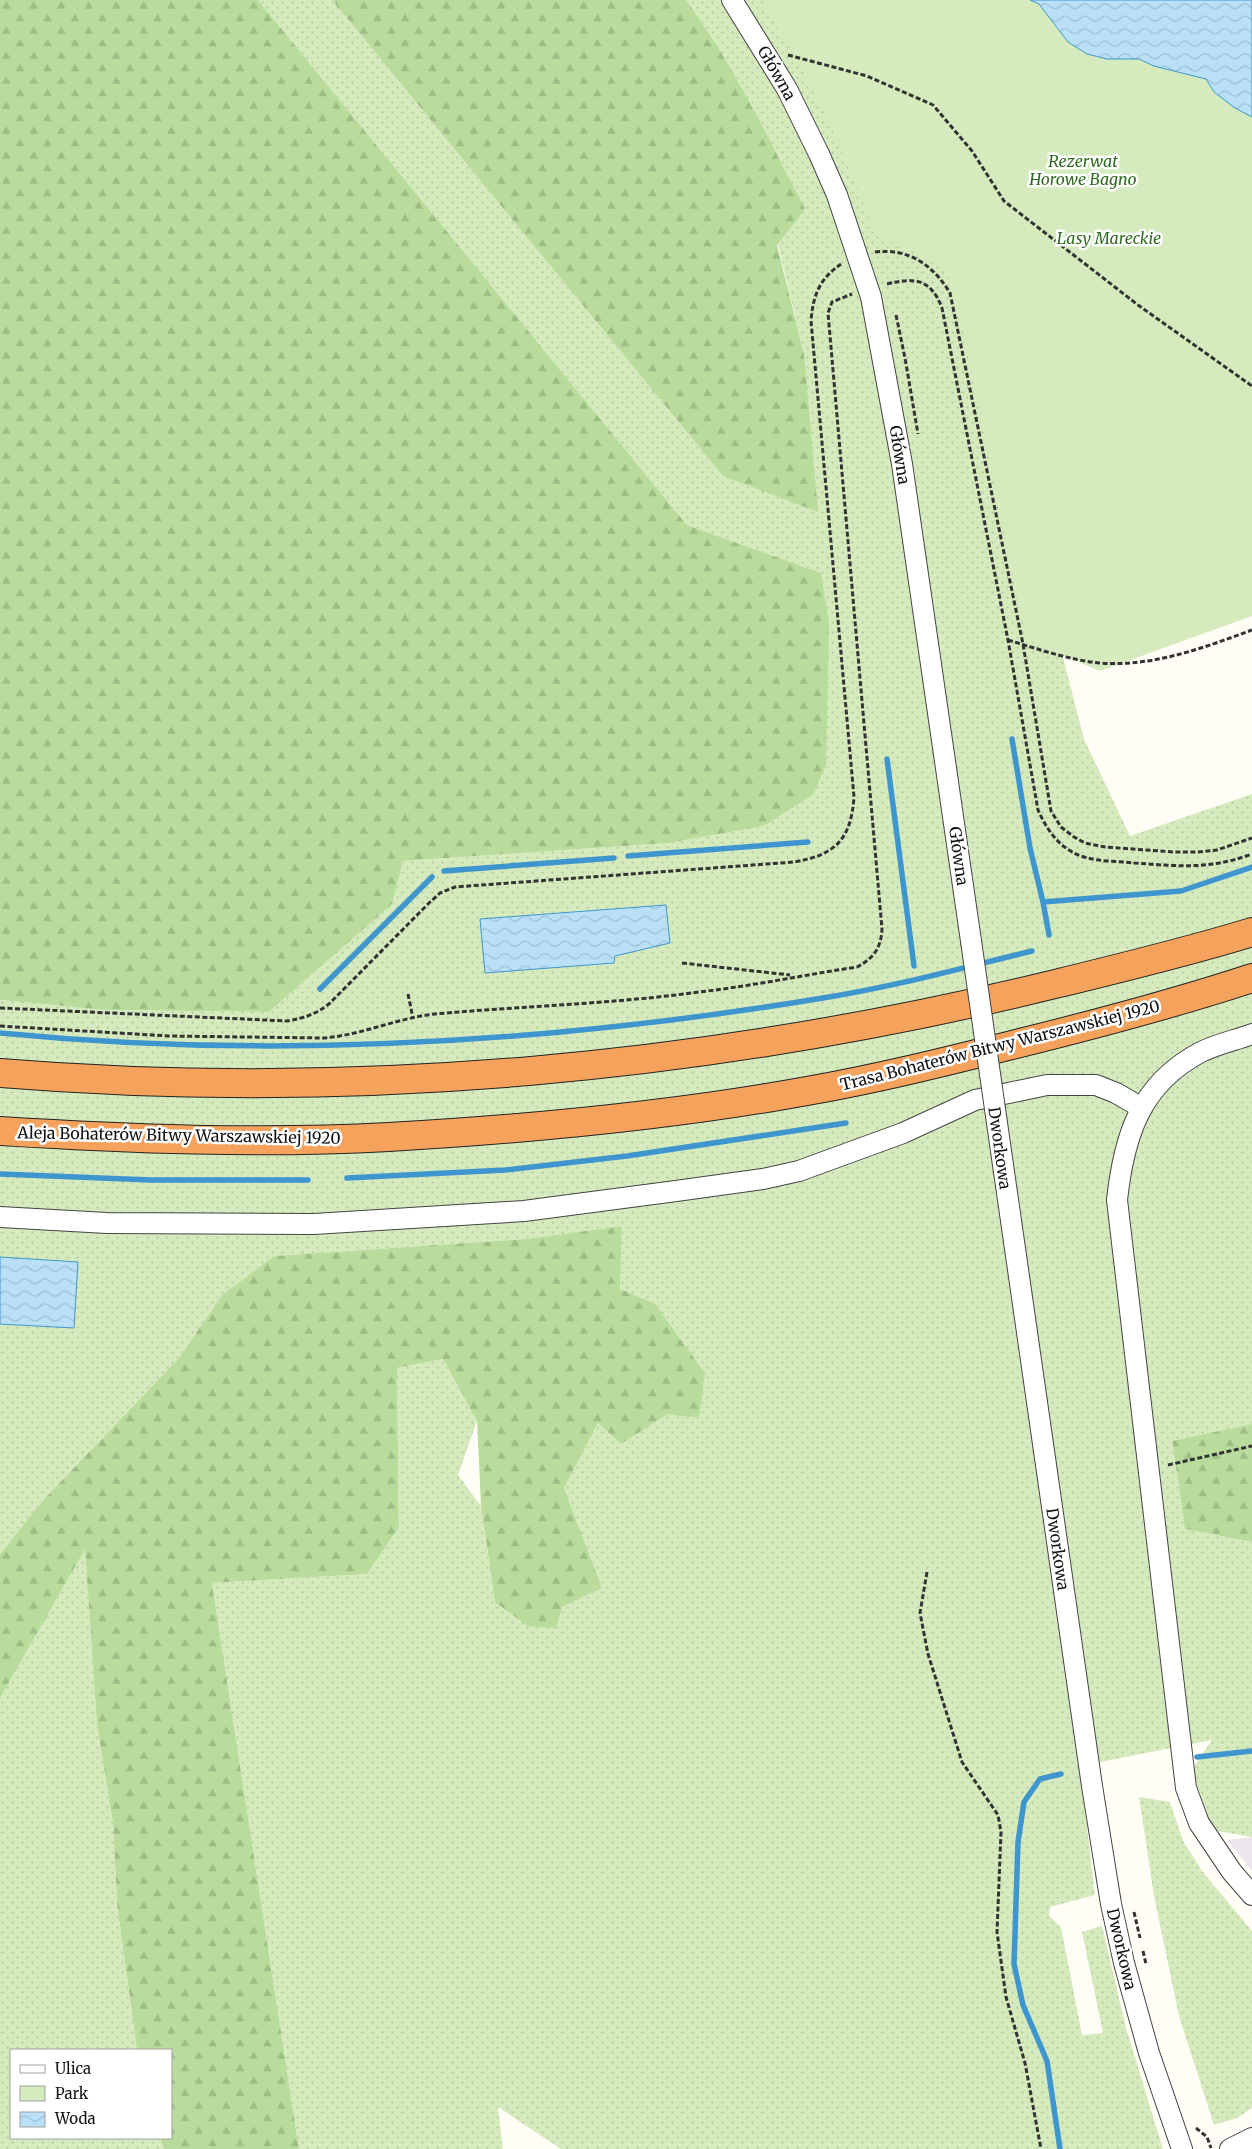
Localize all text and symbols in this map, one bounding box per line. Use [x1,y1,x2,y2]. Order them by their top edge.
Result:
street label: Główna [753,42,801,104]
park label: Rezerwat Horowe Bagno [1028,151,1137,189]
park label: Lasy Mareckie [1057,228,1161,248]
street label: Główna [885,424,915,486]
street label: Główna [945,825,973,887]
street label: Trasa Bohaterów Bitwy Warszawskiej 1920 [838,996,1162,1094]
street label: Dworkowa [984,1105,1016,1191]
street label: Aleja Bohaterów Bitwy Warszawskiej 1920 [16,1122,341,1148]
street label: Dworkowa [1042,1506,1074,1592]
street label: Dworkowa [1103,1906,1141,1992]
legend [10,2049,172,2139]
text: Ulica [55,2059,91,2078]
text: Park [55,2084,89,2103]
text: Woda [54,2109,96,2128]

